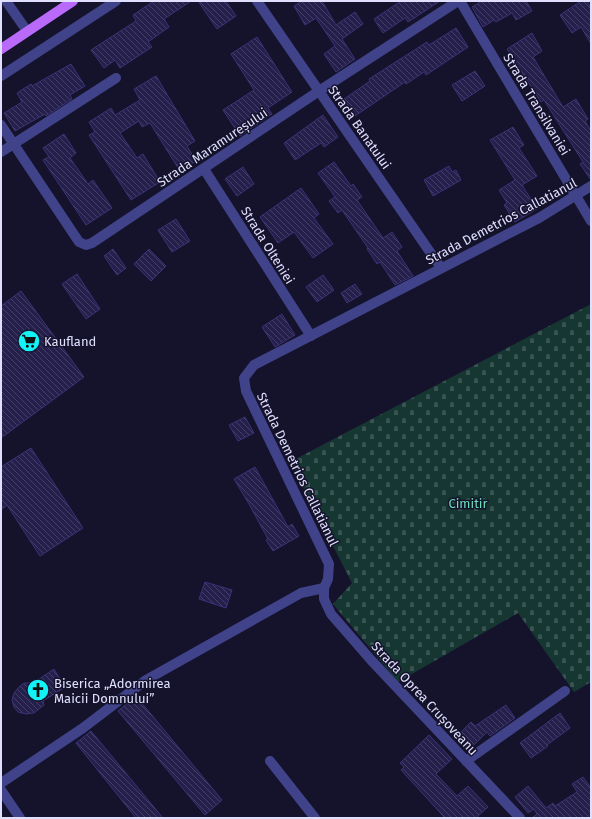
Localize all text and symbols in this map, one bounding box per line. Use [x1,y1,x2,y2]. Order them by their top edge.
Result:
street label: Strada Transilvaniei [500,51,573,158]
street label: Strada Banatului [325,83,394,172]
street label: Strada Maramureșului [154,105,271,191]
street label: Strada Demetrios Callatianul [423,175,580,268]
street label: Strada Olteniei [238,204,297,287]
supermarket icon: Kaufland [16,328,42,354]
place label: Kaufland [44,334,96,349]
street label: Strada Demetrios Callatianul [254,390,341,549]
park label: Cimitir [448,496,488,511]
street label: Strada Oprea Crușoveanu [367,639,481,759]
place label: Biserica „Adormirea Maicii Domnului” [54,676,171,706]
church icon: Biserica „Adormirea Maicii Domnului” [25,677,51,703]

